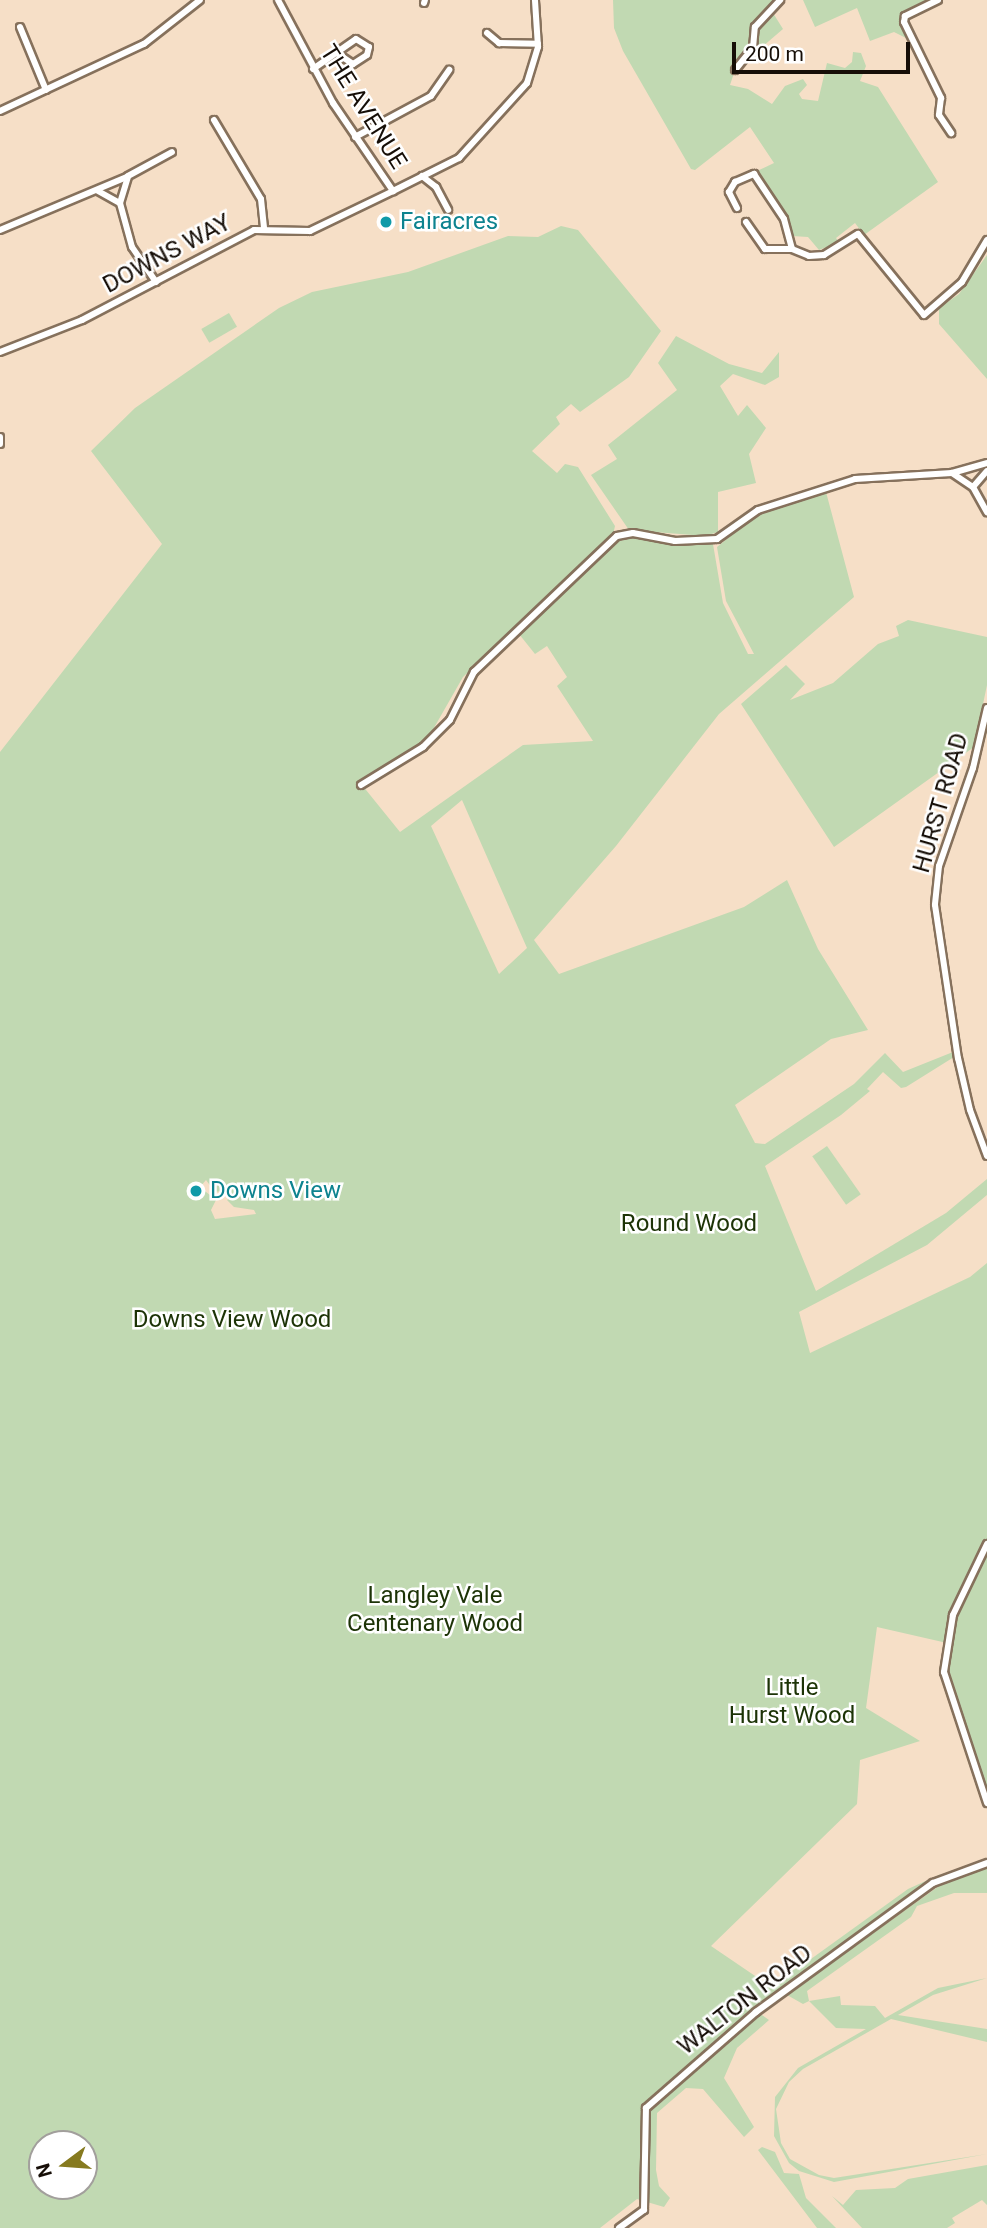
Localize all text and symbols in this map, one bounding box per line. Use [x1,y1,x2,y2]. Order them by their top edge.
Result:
scale bar [735,28,914,72]
street label: THE AVENUE [313,40,413,174]
text: 200 m [745,42,804,66]
street label: DOWNS WAY [98,208,236,300]
place label: Fairacres [400,208,498,236]
marker: Fairacres [378,214,394,230]
street label: HURST ROAD [907,730,975,876]
place label: Downs View [210,1177,341,1205]
marker: Downs View [188,1183,204,1199]
park label: Round Wood [621,1210,757,1238]
park label: Downs View Wood [133,1306,331,1334]
park label: Langley Vale Centenary Wood [347,1582,523,1638]
park label: Little Hurst Wood [729,1674,855,1730]
street label: WALTON ROAD [672,1939,818,2061]
north arrow [28,2130,98,2200]
text: N [31,2161,57,2180]

